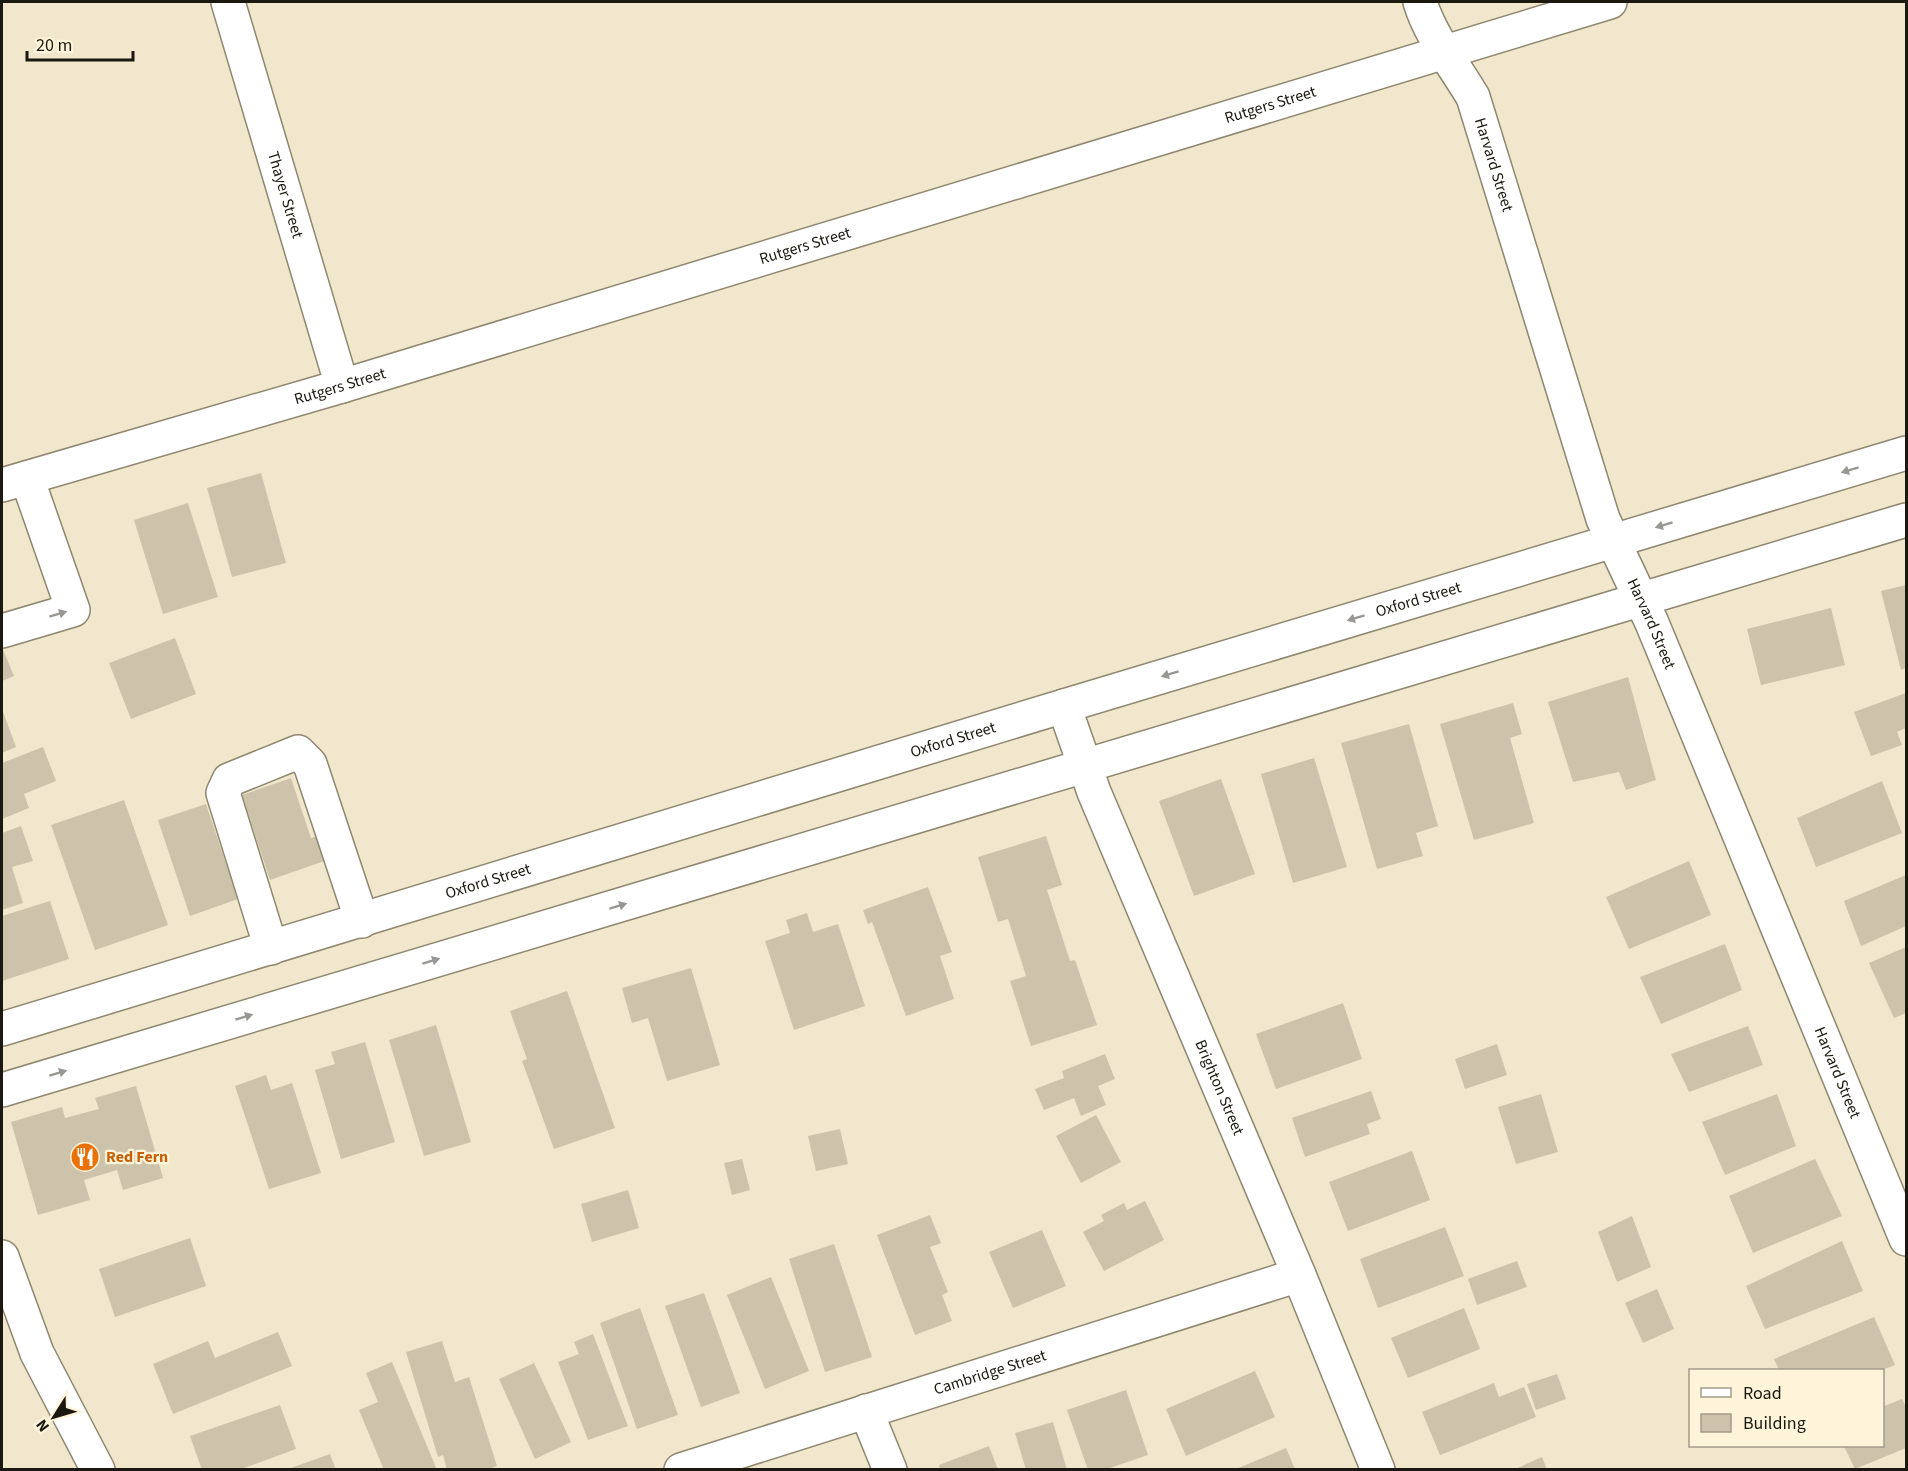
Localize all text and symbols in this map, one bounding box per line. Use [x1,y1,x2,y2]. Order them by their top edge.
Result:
scale bar [27,24,134,62]
text: 20 m [36,33,72,58]
street label: Rutgers Street [1222,81,1319,129]
street label: Harvard Street [1469,115,1519,215]
street label: Thayer Street [262,149,309,241]
street label: Rutgers Street [757,221,854,270]
street label: Rutgers Street [292,362,389,410]
one-way arrow [1841,466,1859,475]
one-way arrow [1655,521,1673,530]
street label: Harvard Street [1621,575,1681,673]
street label: Oxford Street [1373,576,1464,623]
one-way arrow [49,609,67,618]
one-way arrow [1347,614,1365,623]
one-way arrow [1160,670,1178,679]
street label: Oxford Street [908,716,999,763]
street label: Oxford Street [443,858,534,905]
one-way arrow [609,901,627,910]
one-way arrow [422,956,440,965]
one-way arrow [235,1012,253,1021]
street label: Harvard Street [1809,1023,1866,1122]
street label: Brighton Street [1189,1036,1250,1139]
one-way arrow [49,1068,67,1077]
restaurant icon: Red Fern [69,1141,101,1173]
place label: Red Fern [106,1146,168,1168]
street label: Cambridge Street [931,1344,1050,1401]
legend [1689,1369,1884,1447]
text: Road [1743,1381,1782,1406]
north arrow [24,1387,84,1447]
text: Building [1743,1411,1806,1436]
text: N [31,1415,55,1436]

